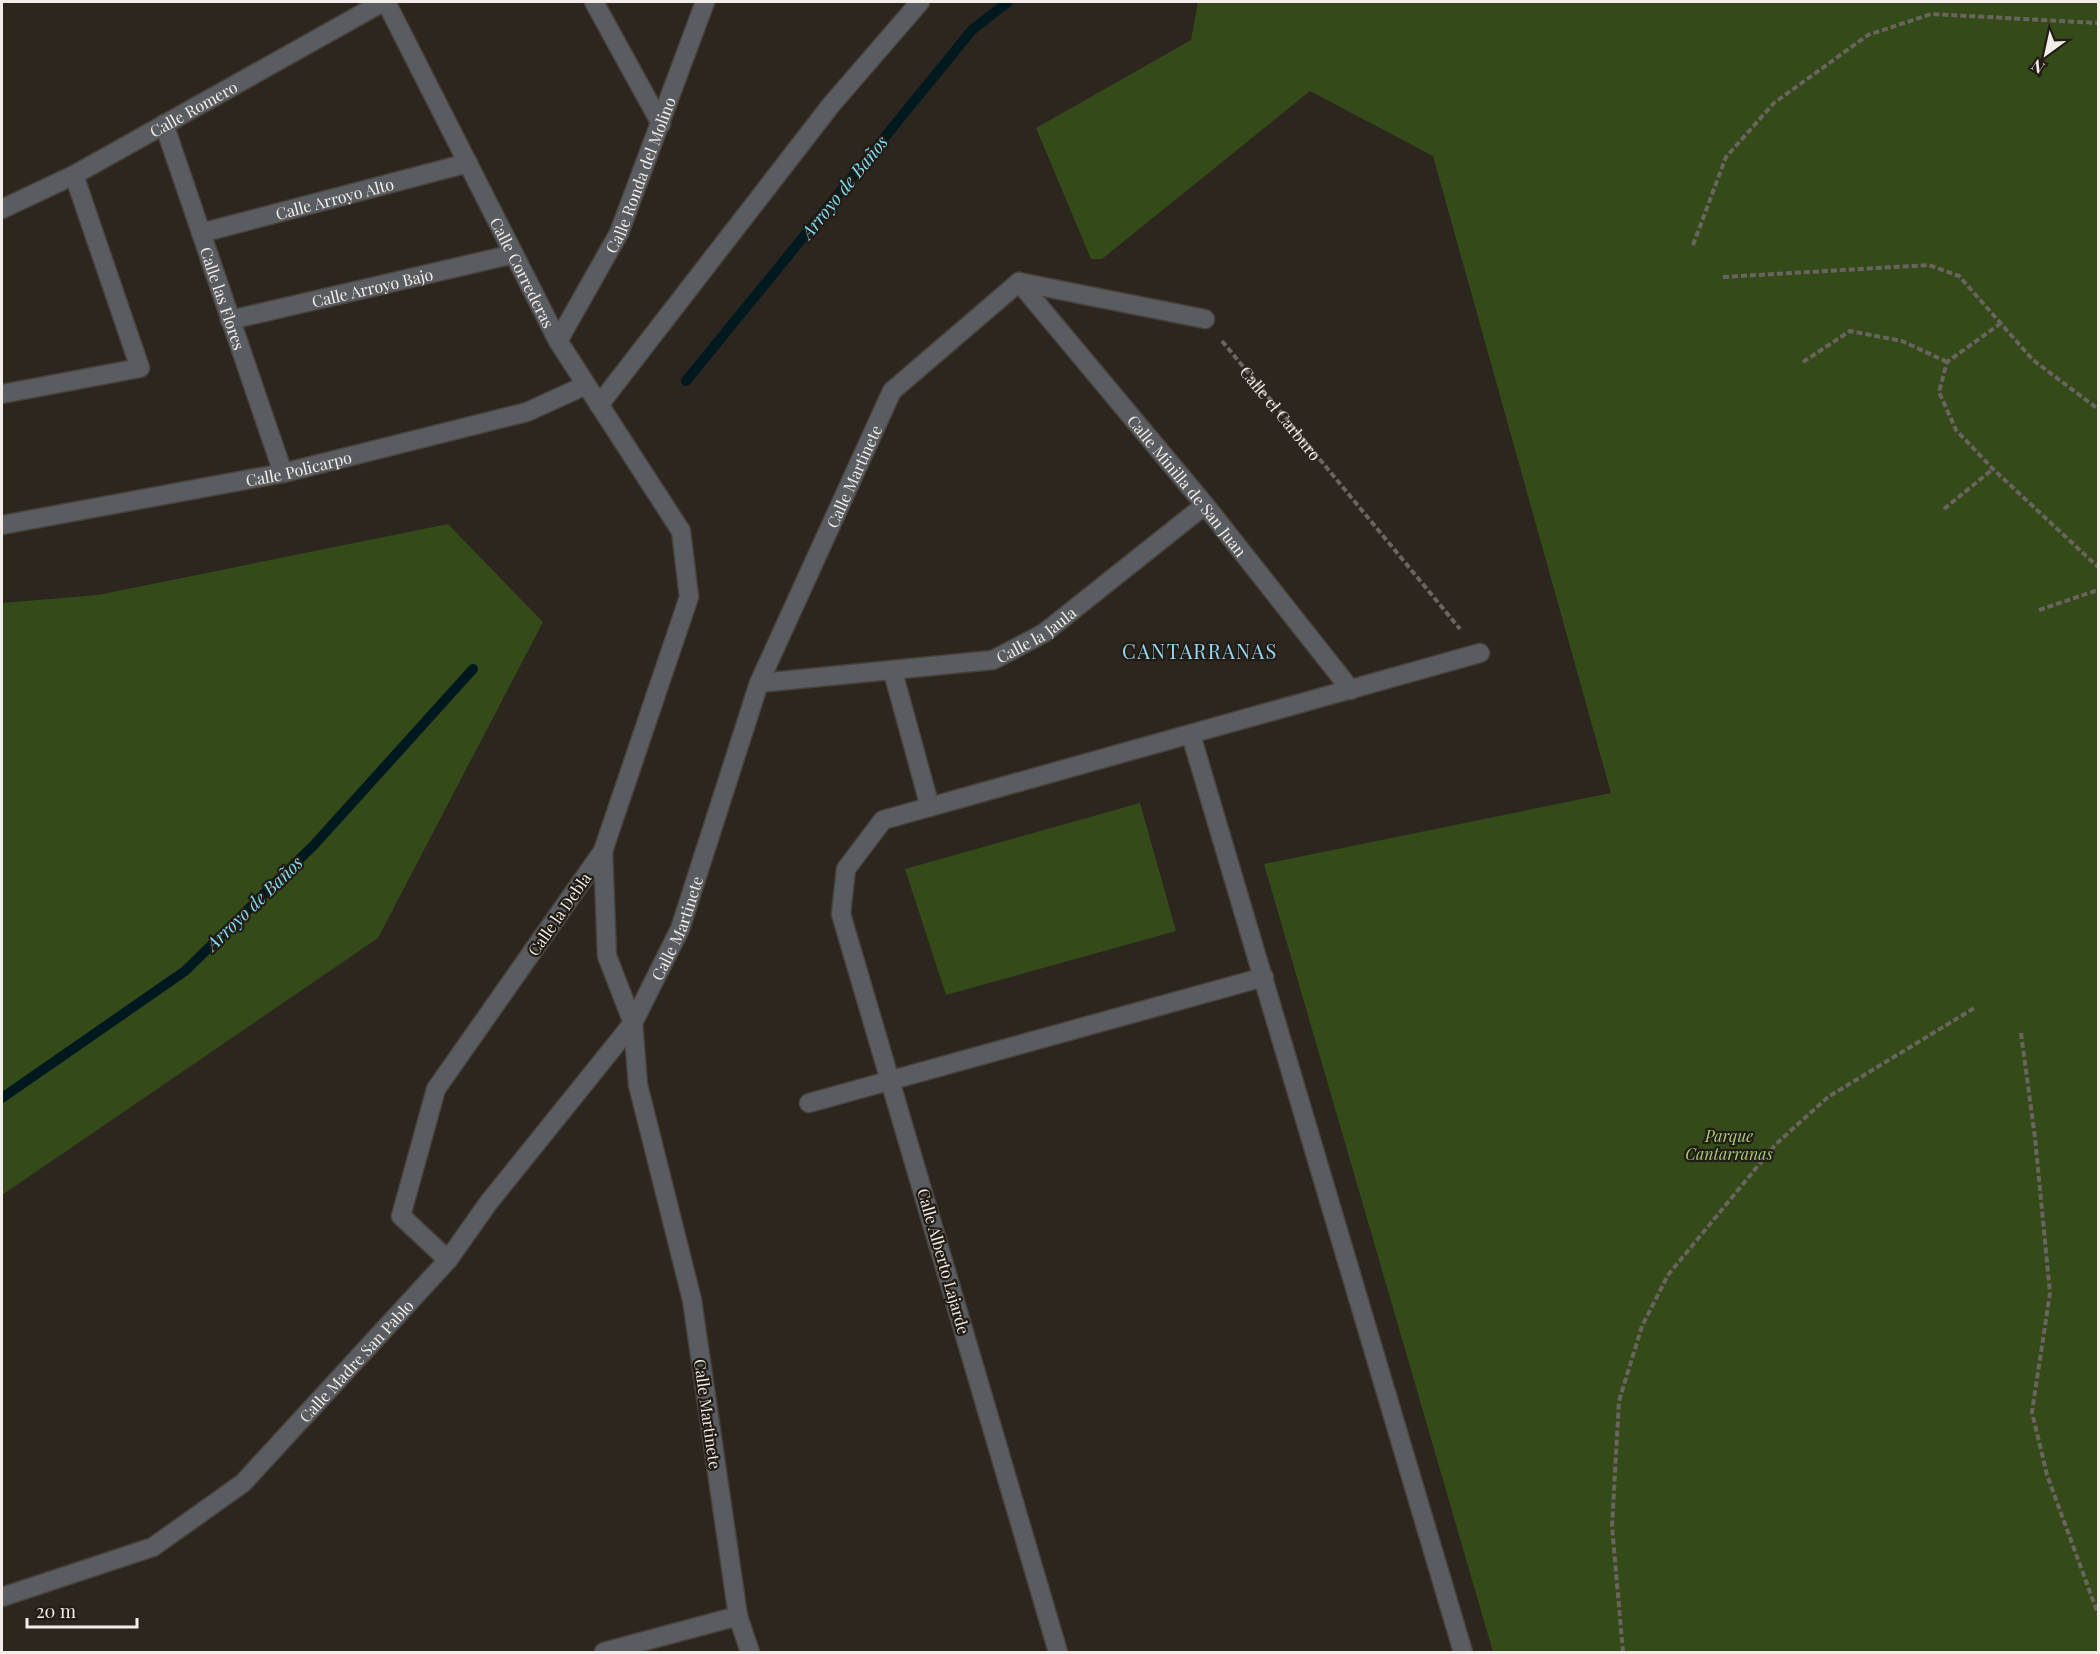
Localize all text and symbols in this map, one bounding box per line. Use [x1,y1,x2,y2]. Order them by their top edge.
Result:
north arrow [2016,24,2076,84]
text: N [2027,55,2048,79]
street label: Calle Romero [145,75,241,141]
street label: Calle Ronda del Molino [600,93,679,256]
water label: Arroyo de Baños [794,130,893,245]
street label: Calle Arroyo Alto [273,172,396,224]
street label: Calle Correderas [486,213,560,331]
street label: Calle las Flores [196,244,251,352]
street label: Calle Arroyo Bajo [309,263,435,311]
street label: Calle el Carburo [1236,361,1327,464]
street label: Calle Minilla de San Juan [1123,410,1252,561]
street label: Calle Martinete [821,421,886,531]
street label: Calle Policarpo [244,446,354,490]
street label: Calle la Jaula [992,601,1080,667]
district label: CANTARRANAS [1122,637,1278,664]
water label: Arroyo de Baños [199,851,308,957]
street label: Calle la Debla [523,868,595,960]
street label: Calle Martinete [646,873,707,983]
park label: Parque Cantarranas [1685,1125,1773,1164]
street label: Calle Alberto Lajarde [913,1186,975,1336]
street label: Calle Madre San Pablo [294,1294,418,1426]
street label: Calle Martinete [690,1358,726,1470]
scale bar [27,1591,136,1629]
text: 20 m [36,1599,76,1623]

